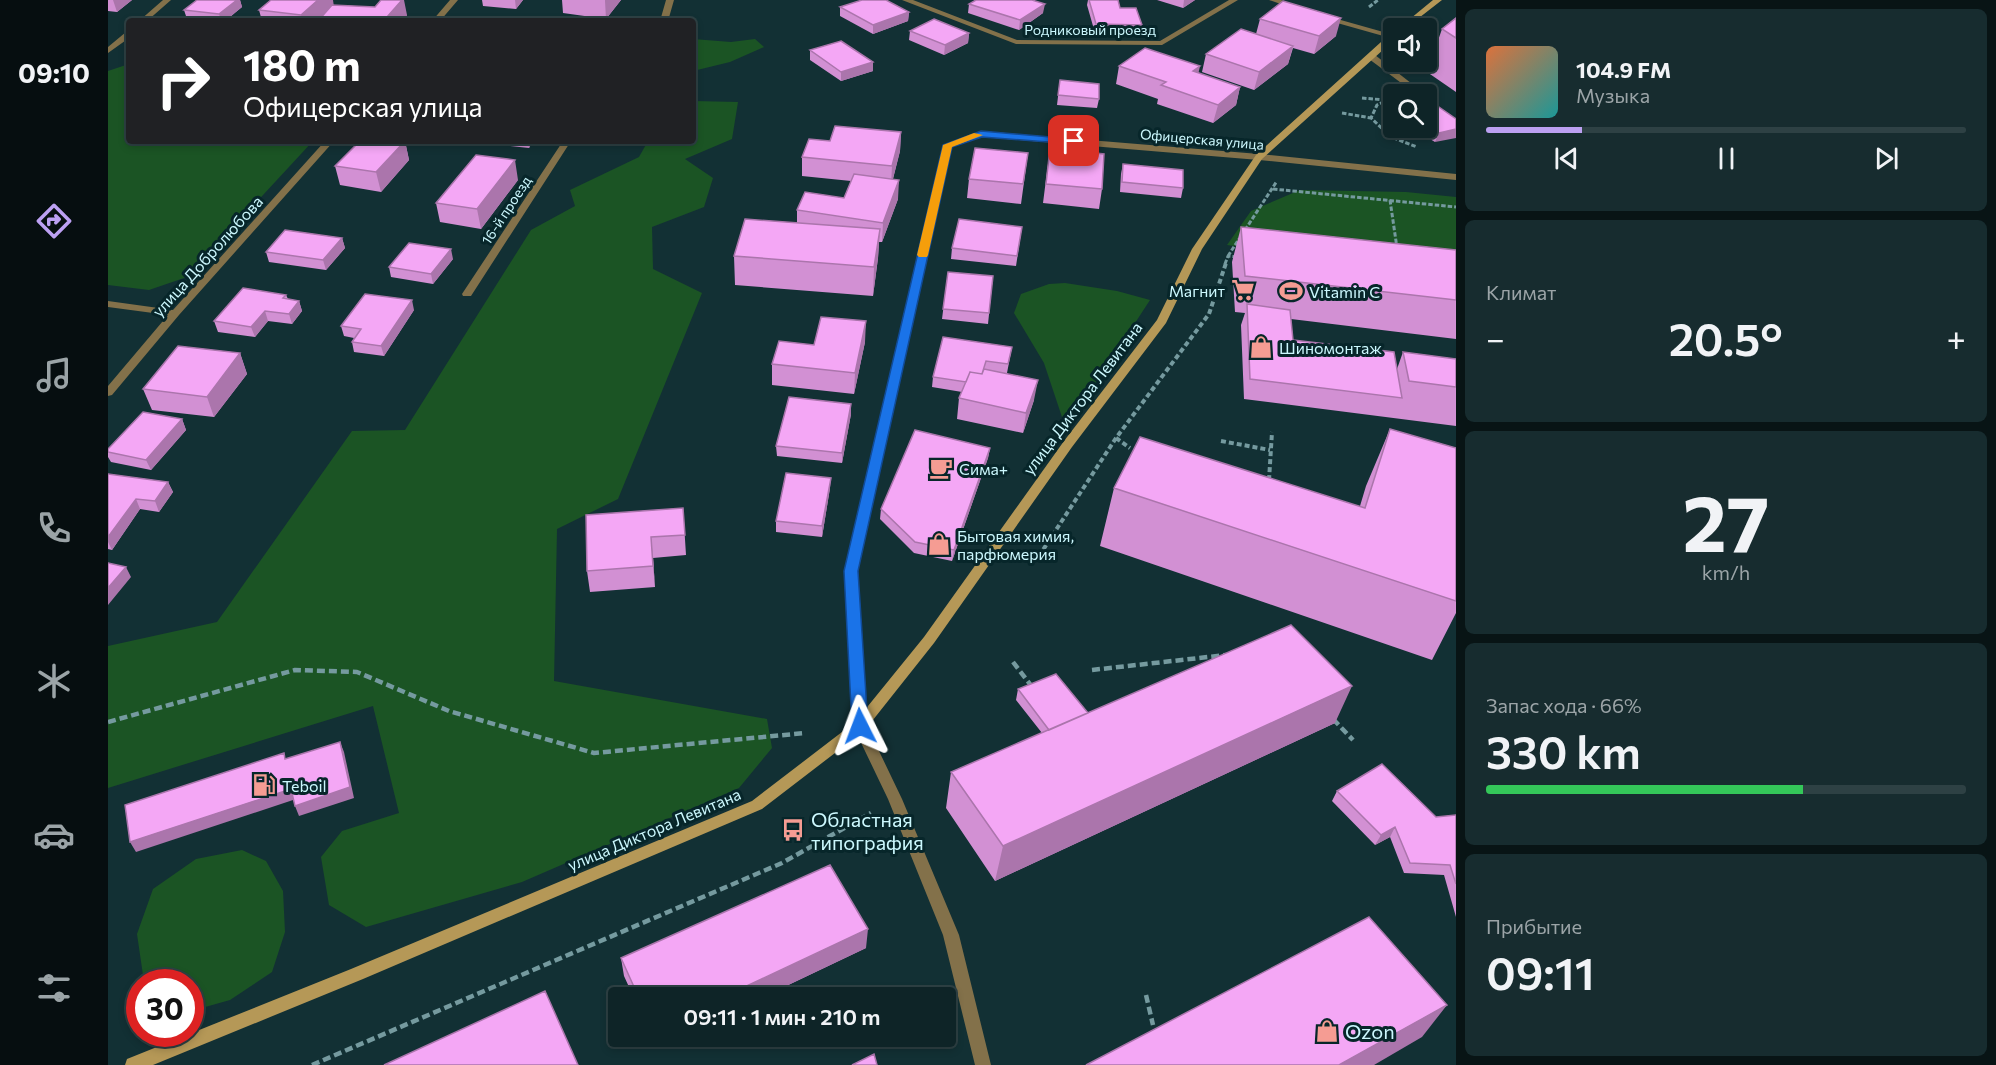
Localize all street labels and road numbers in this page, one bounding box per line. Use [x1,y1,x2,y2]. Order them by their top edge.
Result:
street label: Родниковый проезд [1024,21,1156,38]
street label: Офицерская улица [1139,125,1265,153]
street label: 16-й проезд [478,173,534,247]
street label: улица Добролюбова [148,192,266,320]
street label: улица Диктора Левитана [1018,318,1146,478]
street label: улица Диктора Левитана [565,784,743,874]

